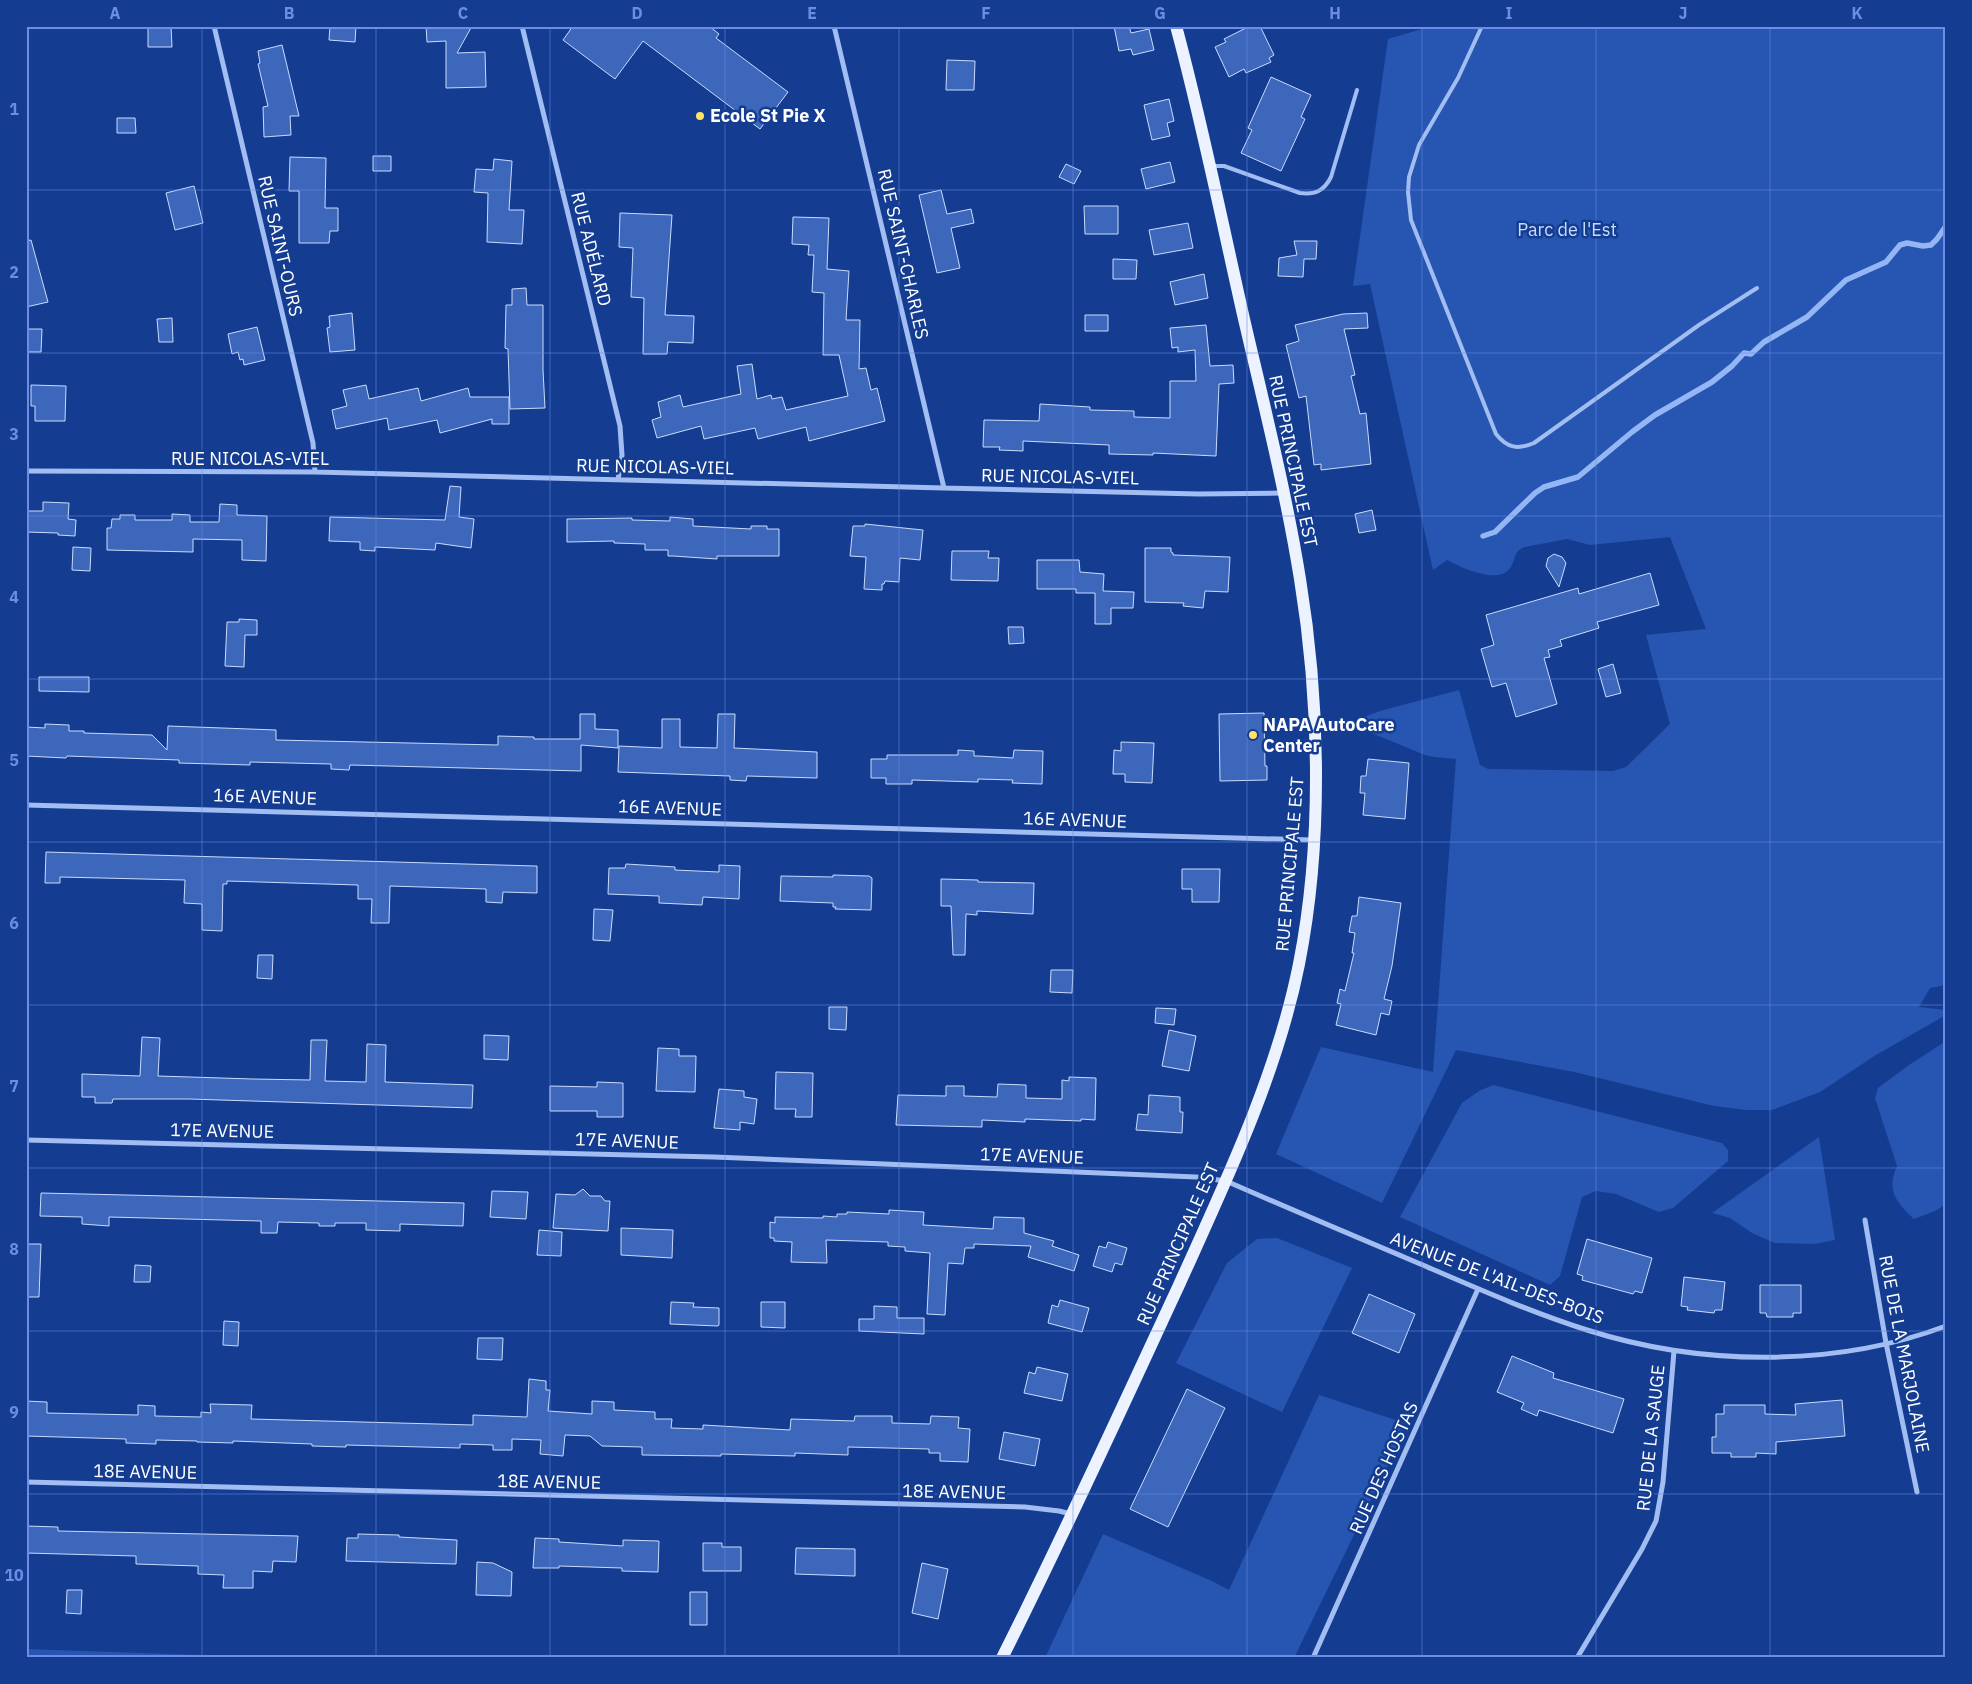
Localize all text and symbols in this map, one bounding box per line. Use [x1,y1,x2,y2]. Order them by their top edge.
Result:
text: A [110,3,121,23]
text: B [284,3,295,23]
text: C [458,3,468,23]
text: D [631,3,643,23]
text: E [807,3,817,23]
text: F [981,3,991,23]
text: G [1154,3,1166,23]
text: H [1329,3,1341,23]
text: I [1506,3,1513,23]
text: J [1679,3,1687,23]
text: K [1851,3,1863,23]
text: 1 [9,99,19,119]
place label: Ecole St Pie X [710,104,826,127]
marker: Ecole St Pie X [694,110,706,122]
street label: RUE SAINT-CHARLES [873,167,934,341]
street label: RUE SAINT-OURS [253,173,308,319]
street label: RUE ADÉLARD [566,189,617,308]
park label: Parc de l'Est [1517,218,1617,241]
text: 2 [9,262,19,282]
street label: RUE PRINCIPALE EST [1264,373,1323,549]
text: 3 [9,424,19,444]
street label: RUE NICOLAS-VIEL [171,447,329,470]
street label: RUE NICOLAS-VIEL [576,454,734,479]
street label: RUE NICOLAS-VIEL [981,464,1139,489]
text: 4 [9,587,19,607]
place label: NAPA AutoCare Center [1263,713,1395,757]
marker: NAPA AutoCare Center [1247,729,1259,741]
text: 5 [9,750,19,770]
street label: RUE PRINCIPALE EST [1270,776,1309,952]
street label: 16E AVENUE [213,783,317,810]
street label: 16E AVENUE [618,794,722,821]
street label: 16E AVENUE [1023,806,1127,833]
text: 6 [9,913,19,933]
text: 7 [9,1076,19,1096]
street label: 17E AVENUE [170,1118,274,1143]
street label: 17E AVENUE [575,1127,679,1154]
street label: 17E AVENUE [980,1142,1084,1169]
street label: RUE PRINCIPALE EST [1131,1159,1224,1329]
street label: AVENUE DE L'AIL-DES-BOIS [1387,1226,1607,1329]
text: 8 [9,1239,19,1259]
street label: RUE DE LA MARJOLAINE [1874,1253,1935,1455]
street label: RUE DE LA SAUGE [1631,1364,1670,1512]
street label: RUE DES HOSTAS [1344,1398,1423,1537]
text: 9 [9,1402,19,1422]
street label: 18E AVENUE [93,1459,197,1484]
street label: 18E AVENUE [497,1469,601,1494]
street label: 18E AVENUE [902,1479,1006,1504]
text: 10 [4,1565,24,1585]

